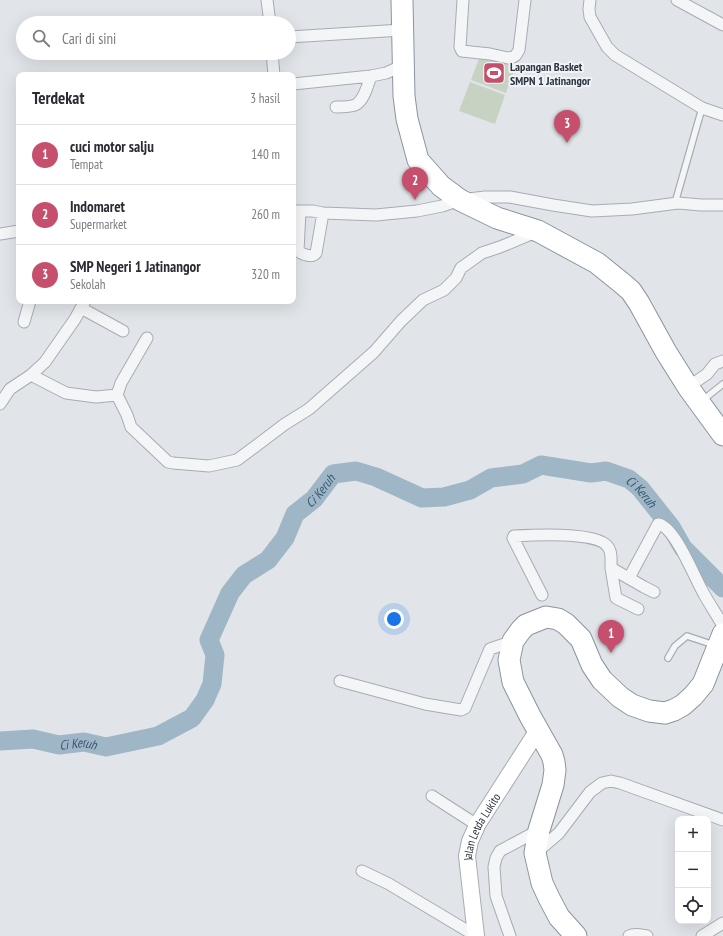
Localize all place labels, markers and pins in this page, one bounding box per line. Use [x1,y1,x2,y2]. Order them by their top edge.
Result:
place label: Lapangan Basket SMPN 1 Jatinangor [510,59,591,88]
sports icon: Lapangan Basket SMPN 1 Jatinangor [481,60,507,86]
pin: 3 [554,110,580,143]
pin: 2 [402,167,428,200]
pin: 1 [598,620,624,653]

